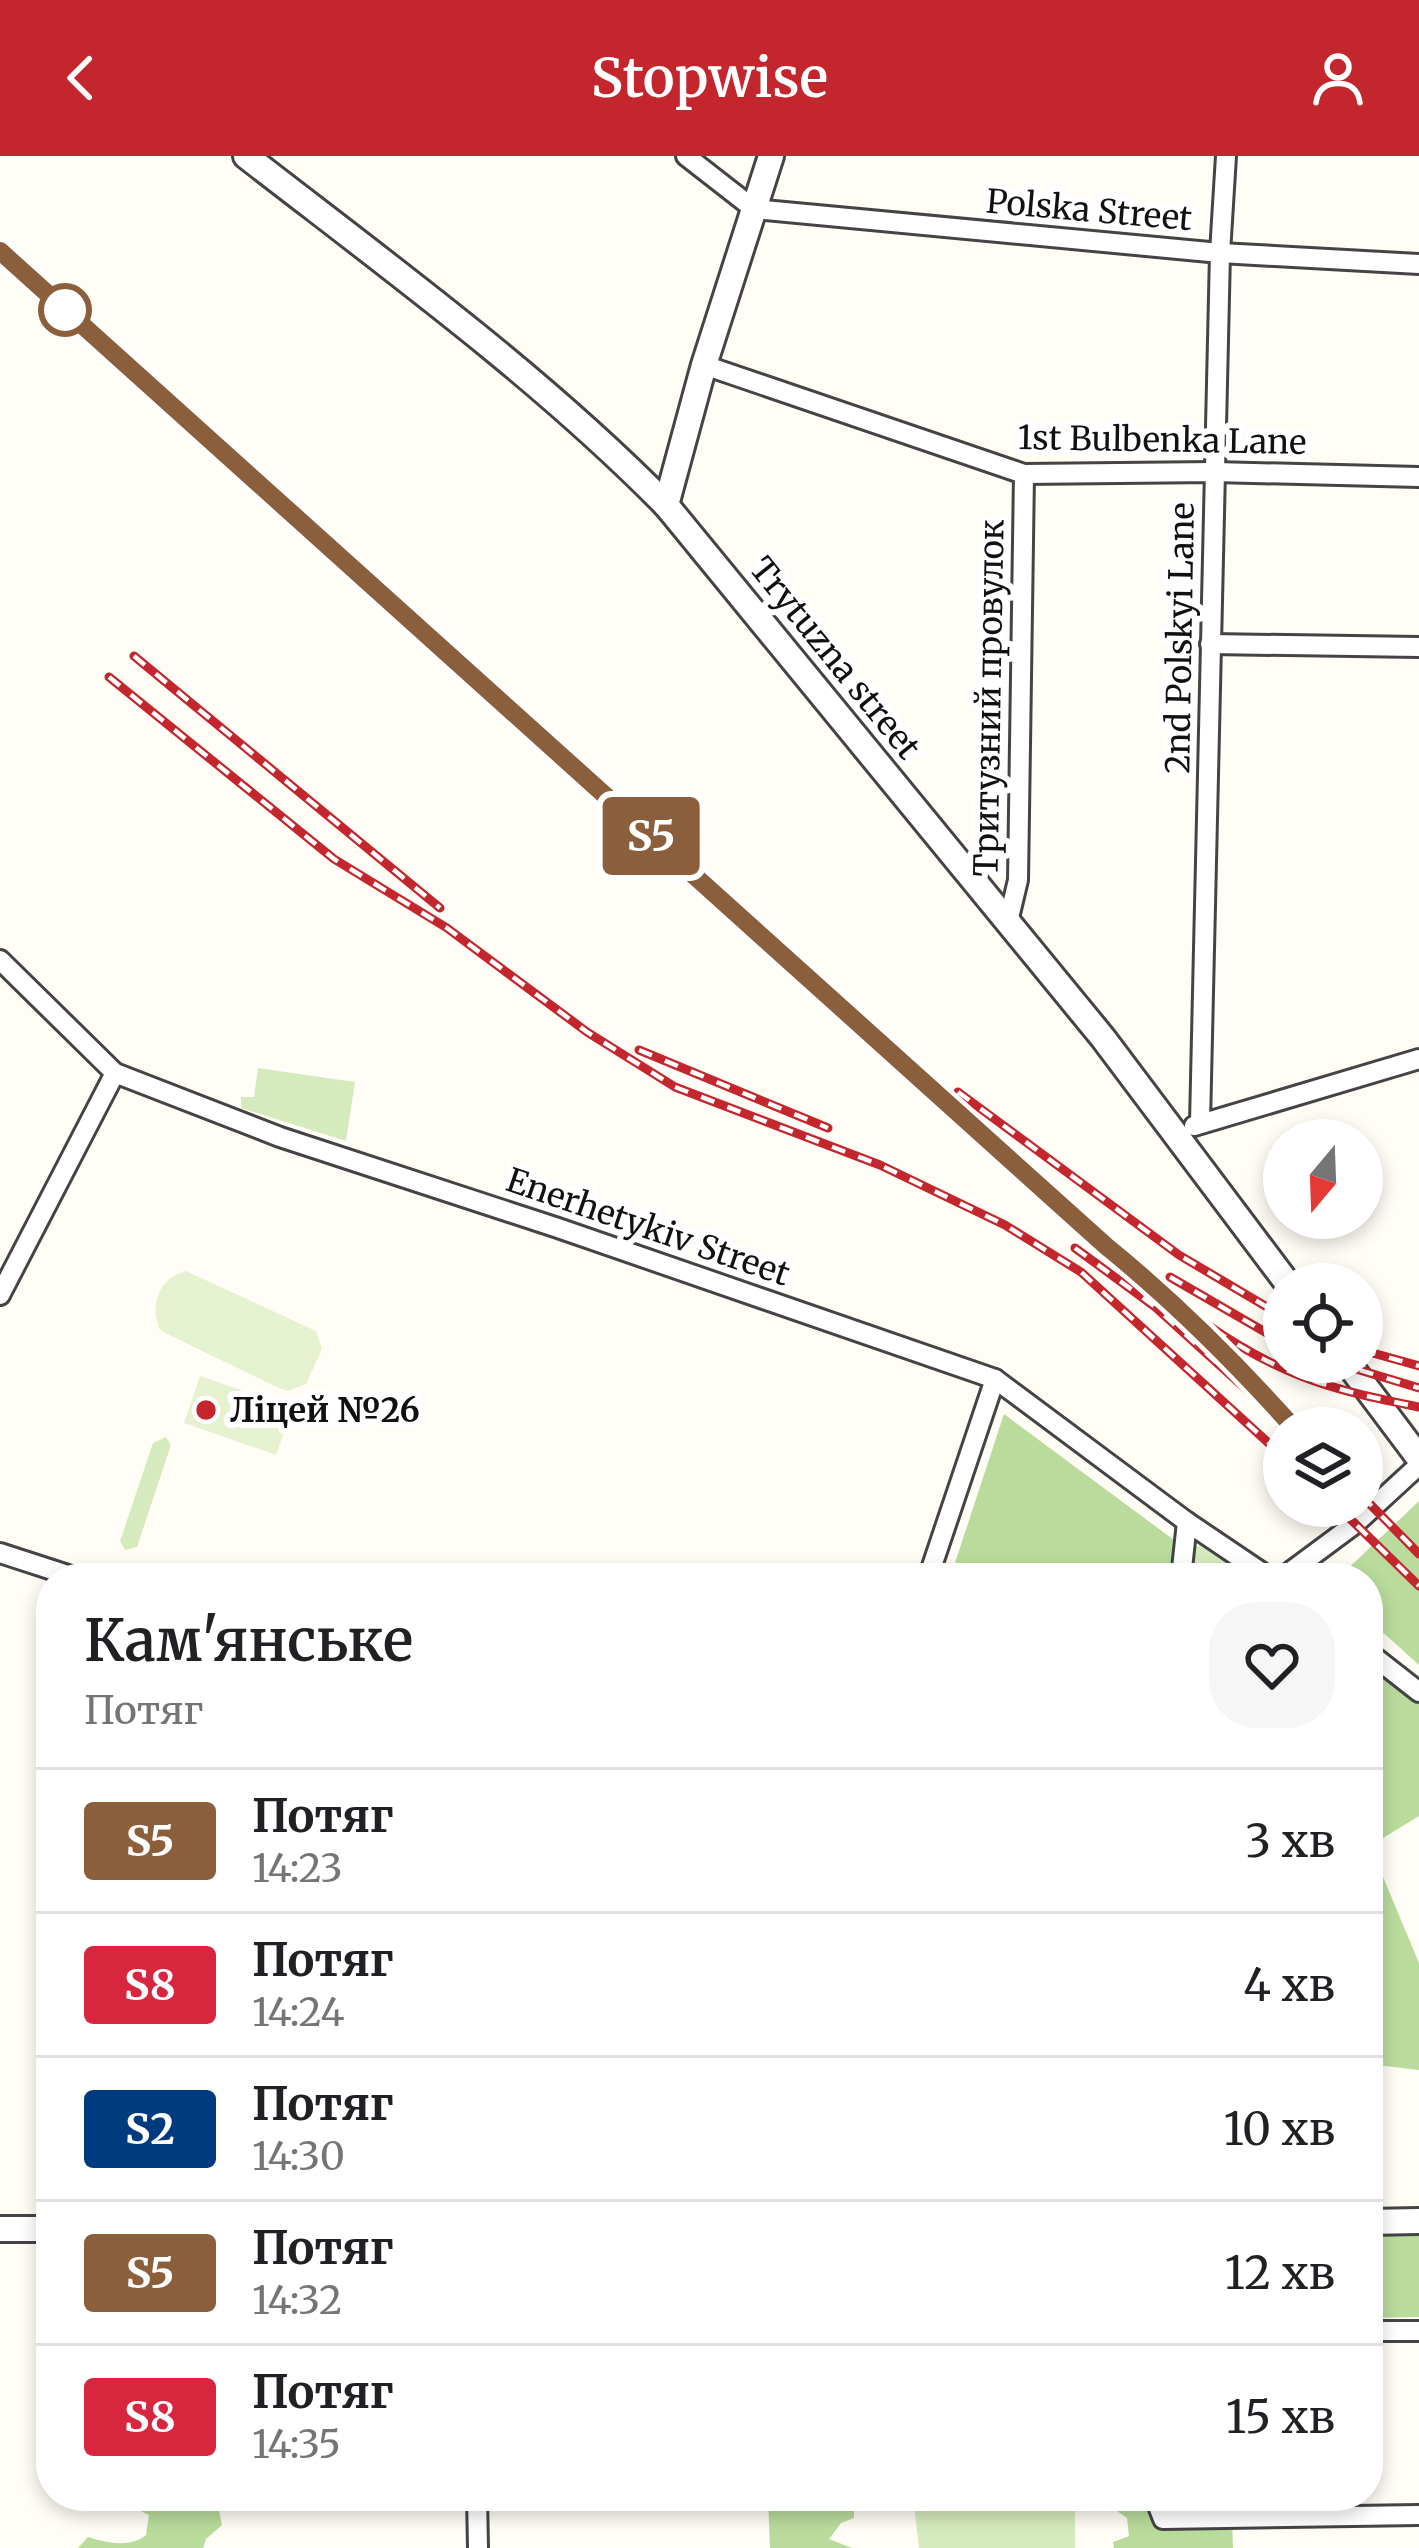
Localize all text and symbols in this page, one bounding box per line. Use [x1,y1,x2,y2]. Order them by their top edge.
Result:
text: Stopwise [591,44,828,112]
icon: back [48,45,114,111]
icon: person [1305,45,1371,111]
street label: Polska Street [984,181,1194,239]
unlabelled marker [40,285,90,335]
street label: 1st Bulbenka Lane [1017,417,1307,463]
street label: 2nd Polskyi Lane [1157,502,1203,774]
street label: Тритузний провулок [965,519,1013,877]
street label: Trytuzna street [741,549,929,767]
line badge: S5 [597,797,705,875]
text: S5 [627,810,675,862]
north arrow [1263,1119,1383,1239]
map controls [1263,1119,1383,1527]
street label: Enerhetykiv Street [501,1159,795,1295]
button: locate [1263,1263,1383,1383]
place label: Ліцей №26 [230,1390,420,1431]
marker: Ліцей №26 [193,1397,219,1423]
button: layers [1263,1407,1383,1527]
button: heart [1209,1602,1335,1728]
text: Кам'янське [84,1605,413,1677]
text: Потяг [84,1686,204,1735]
text: Потяг [252,1788,394,1844]
text: 3 хв [1245,1813,1335,1869]
text: S5 [126,1815,174,1867]
text: 14:23 [252,1844,343,1893]
text: Потяг [252,1932,394,1988]
text: 4 хв [1243,1957,1335,2013]
text: S8 [124,1959,176,2011]
text: 14:24 [252,1988,345,2037]
text: Потяг [252,2076,394,2132]
text: 10 хв [1224,2101,1335,2157]
text: S2 [125,2103,175,2155]
text: 14:30 [252,2132,345,2181]
text: Потяг [252,2220,394,2276]
text: 12 хв [1224,2245,1335,2301]
text: S5 [126,2247,174,2299]
text: 14:32 [252,2276,342,2325]
text: Потяг [252,2364,394,2420]
text: 15 хв [1226,2389,1335,2445]
text: S8 [124,2391,176,2443]
text: 14:35 [252,2420,341,2469]

